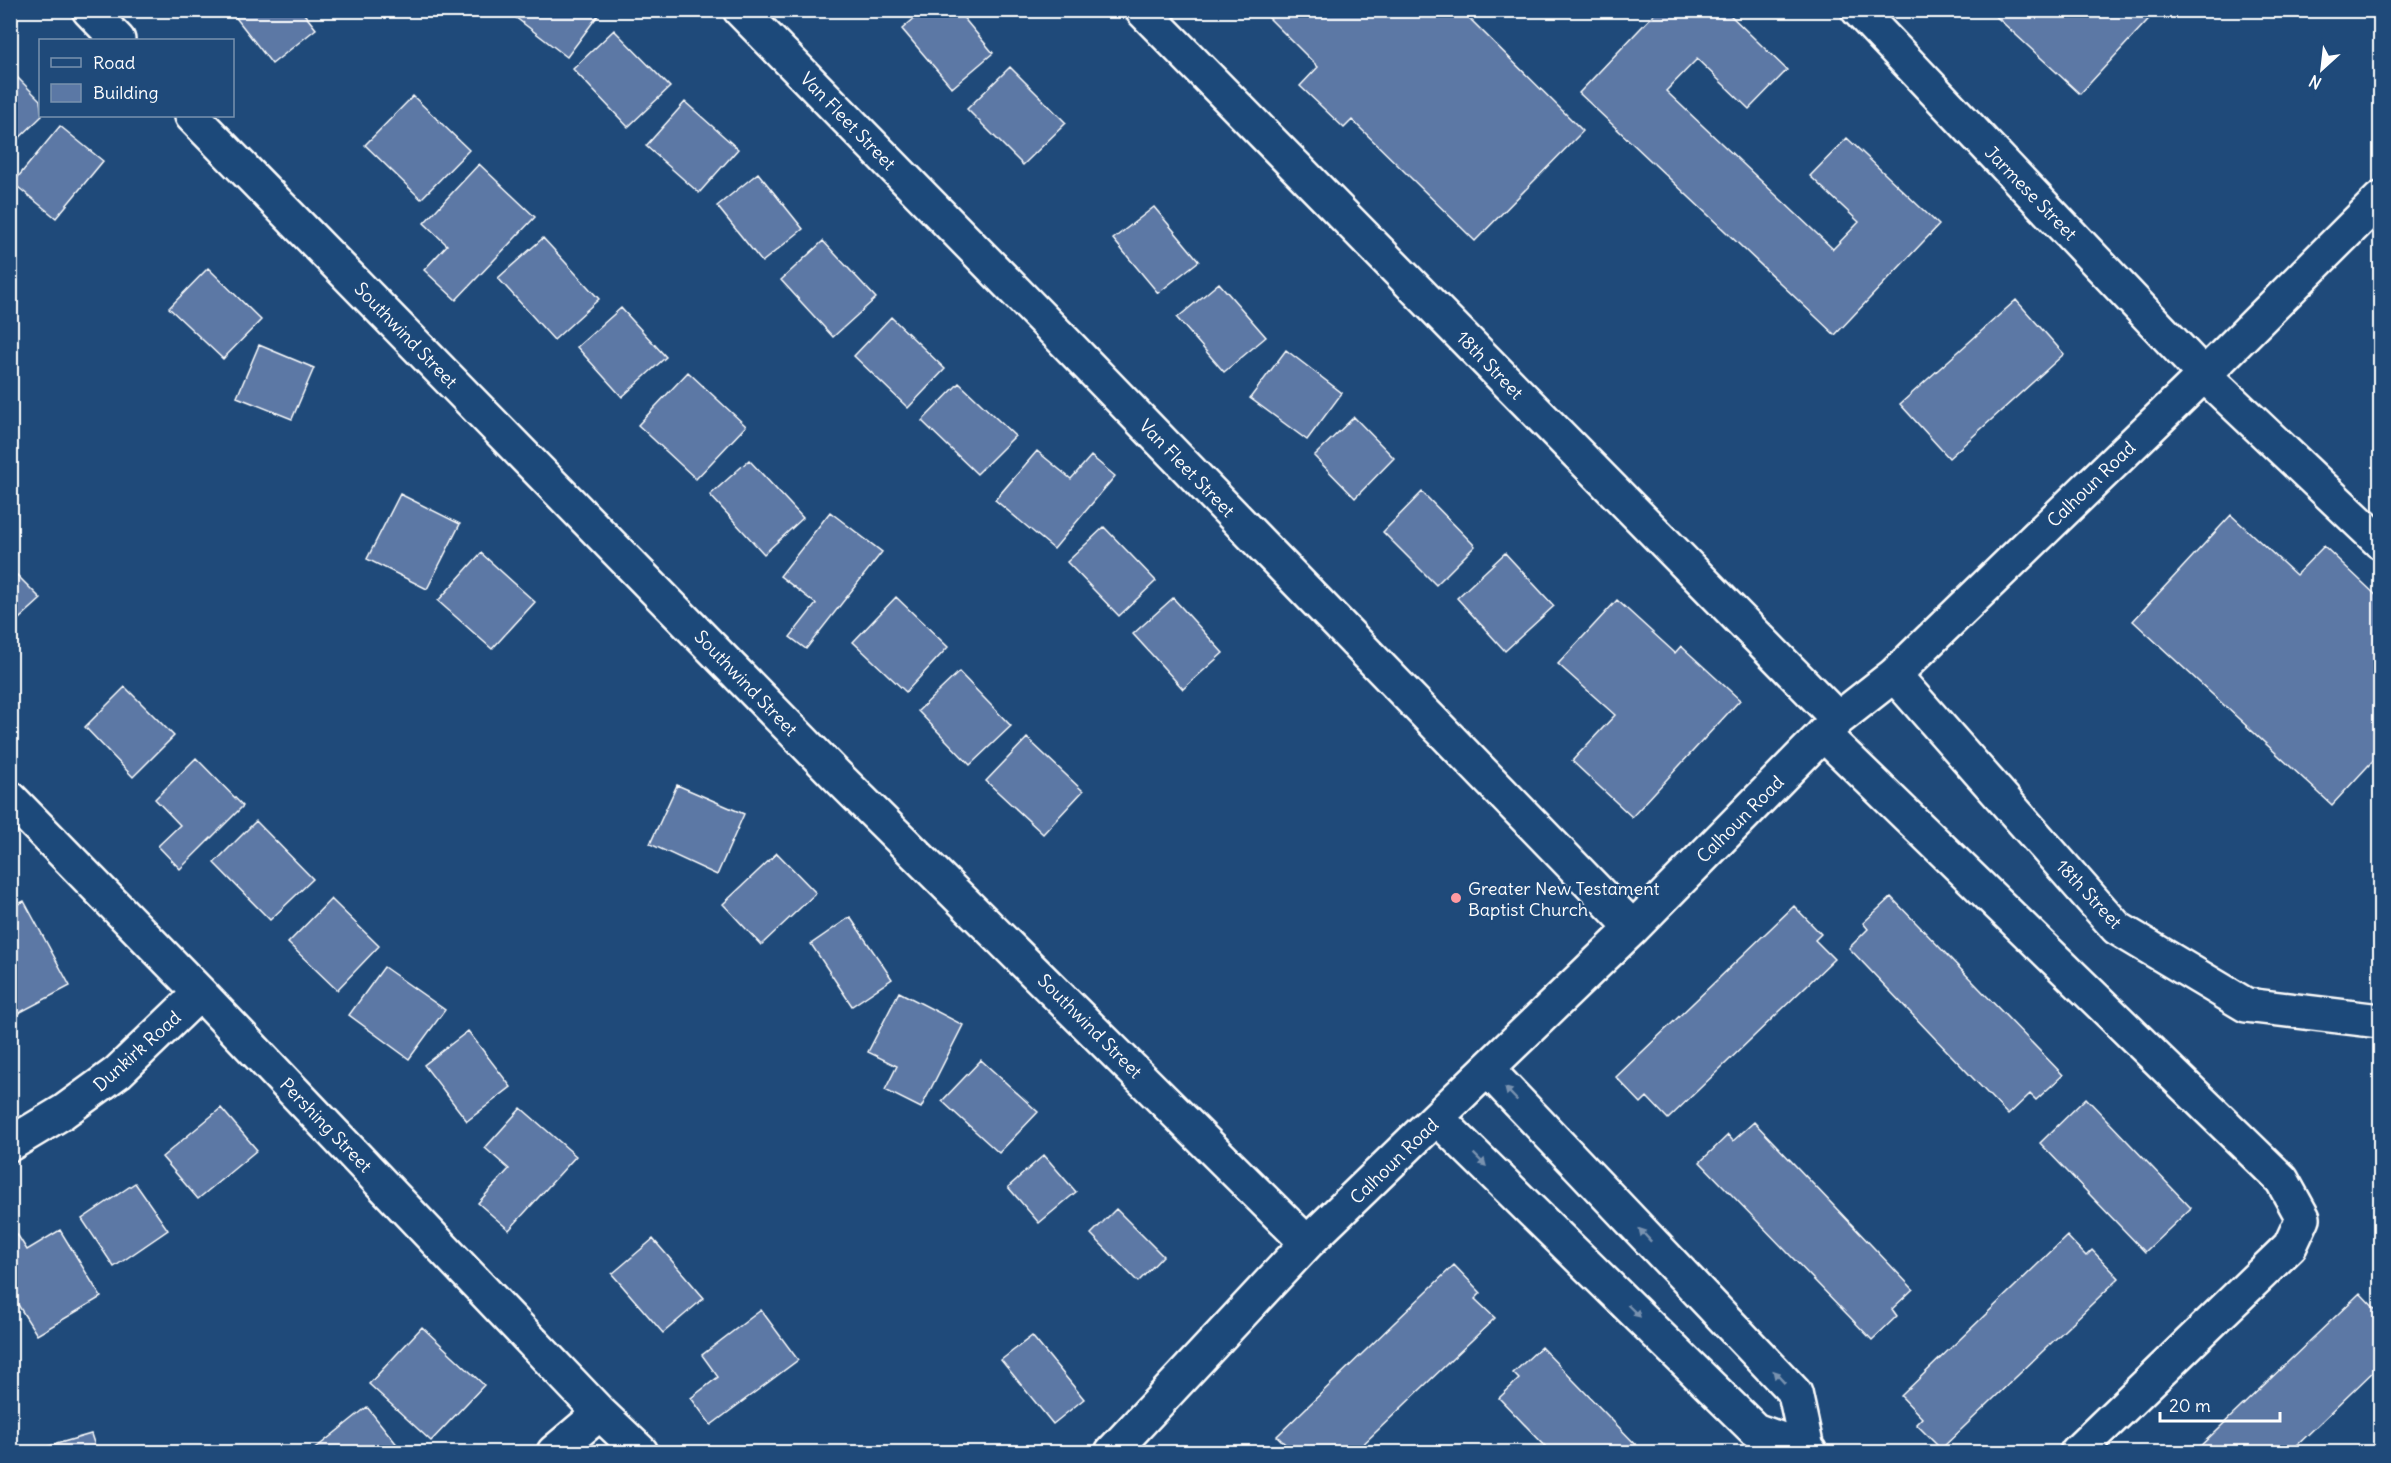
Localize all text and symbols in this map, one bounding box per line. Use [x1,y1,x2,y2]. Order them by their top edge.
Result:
legend [39,39,234,117]
north arrow [2292,39,2352,99]
text: Road [93,51,136,74]
street label: Van Fleet Street [795,67,901,175]
text: N [2306,71,2325,94]
text: Building [93,81,158,104]
street label: Jarmese Street [1980,141,2082,245]
street label: Southwind Street [350,277,462,393]
street label: 18th Street [1452,326,1528,404]
street label: Van Fleet Street [1134,414,1240,522]
street label: Calhoun Road [2042,436,2140,532]
street label: Southwind Street [690,625,802,741]
street label: Calhoun Road [1692,770,1789,867]
street label: 18th Street [2051,855,2127,933]
place label: Greater New Testament Baptist Church [1468,877,1660,921]
marker: Greater New Testament Baptist Church [1449,891,1463,905]
street label: Southwind Street [1033,969,1147,1083]
street label: Dunkirk Road [88,1005,186,1096]
street label: Pershing Street [275,1073,377,1177]
one-way arrow [1505,1087,1518,1102]
street label: Calhoun Road [1345,1113,1443,1209]
one-way arrow [1472,1152,1486,1166]
one-way arrow [1638,1228,1652,1243]
one-way arrow [1626,1304,1641,1318]
one-way arrow [1773,1370,1787,1384]
scale bar [2160,1385,2280,1423]
text: 20 m [2169,1394,2211,1417]

